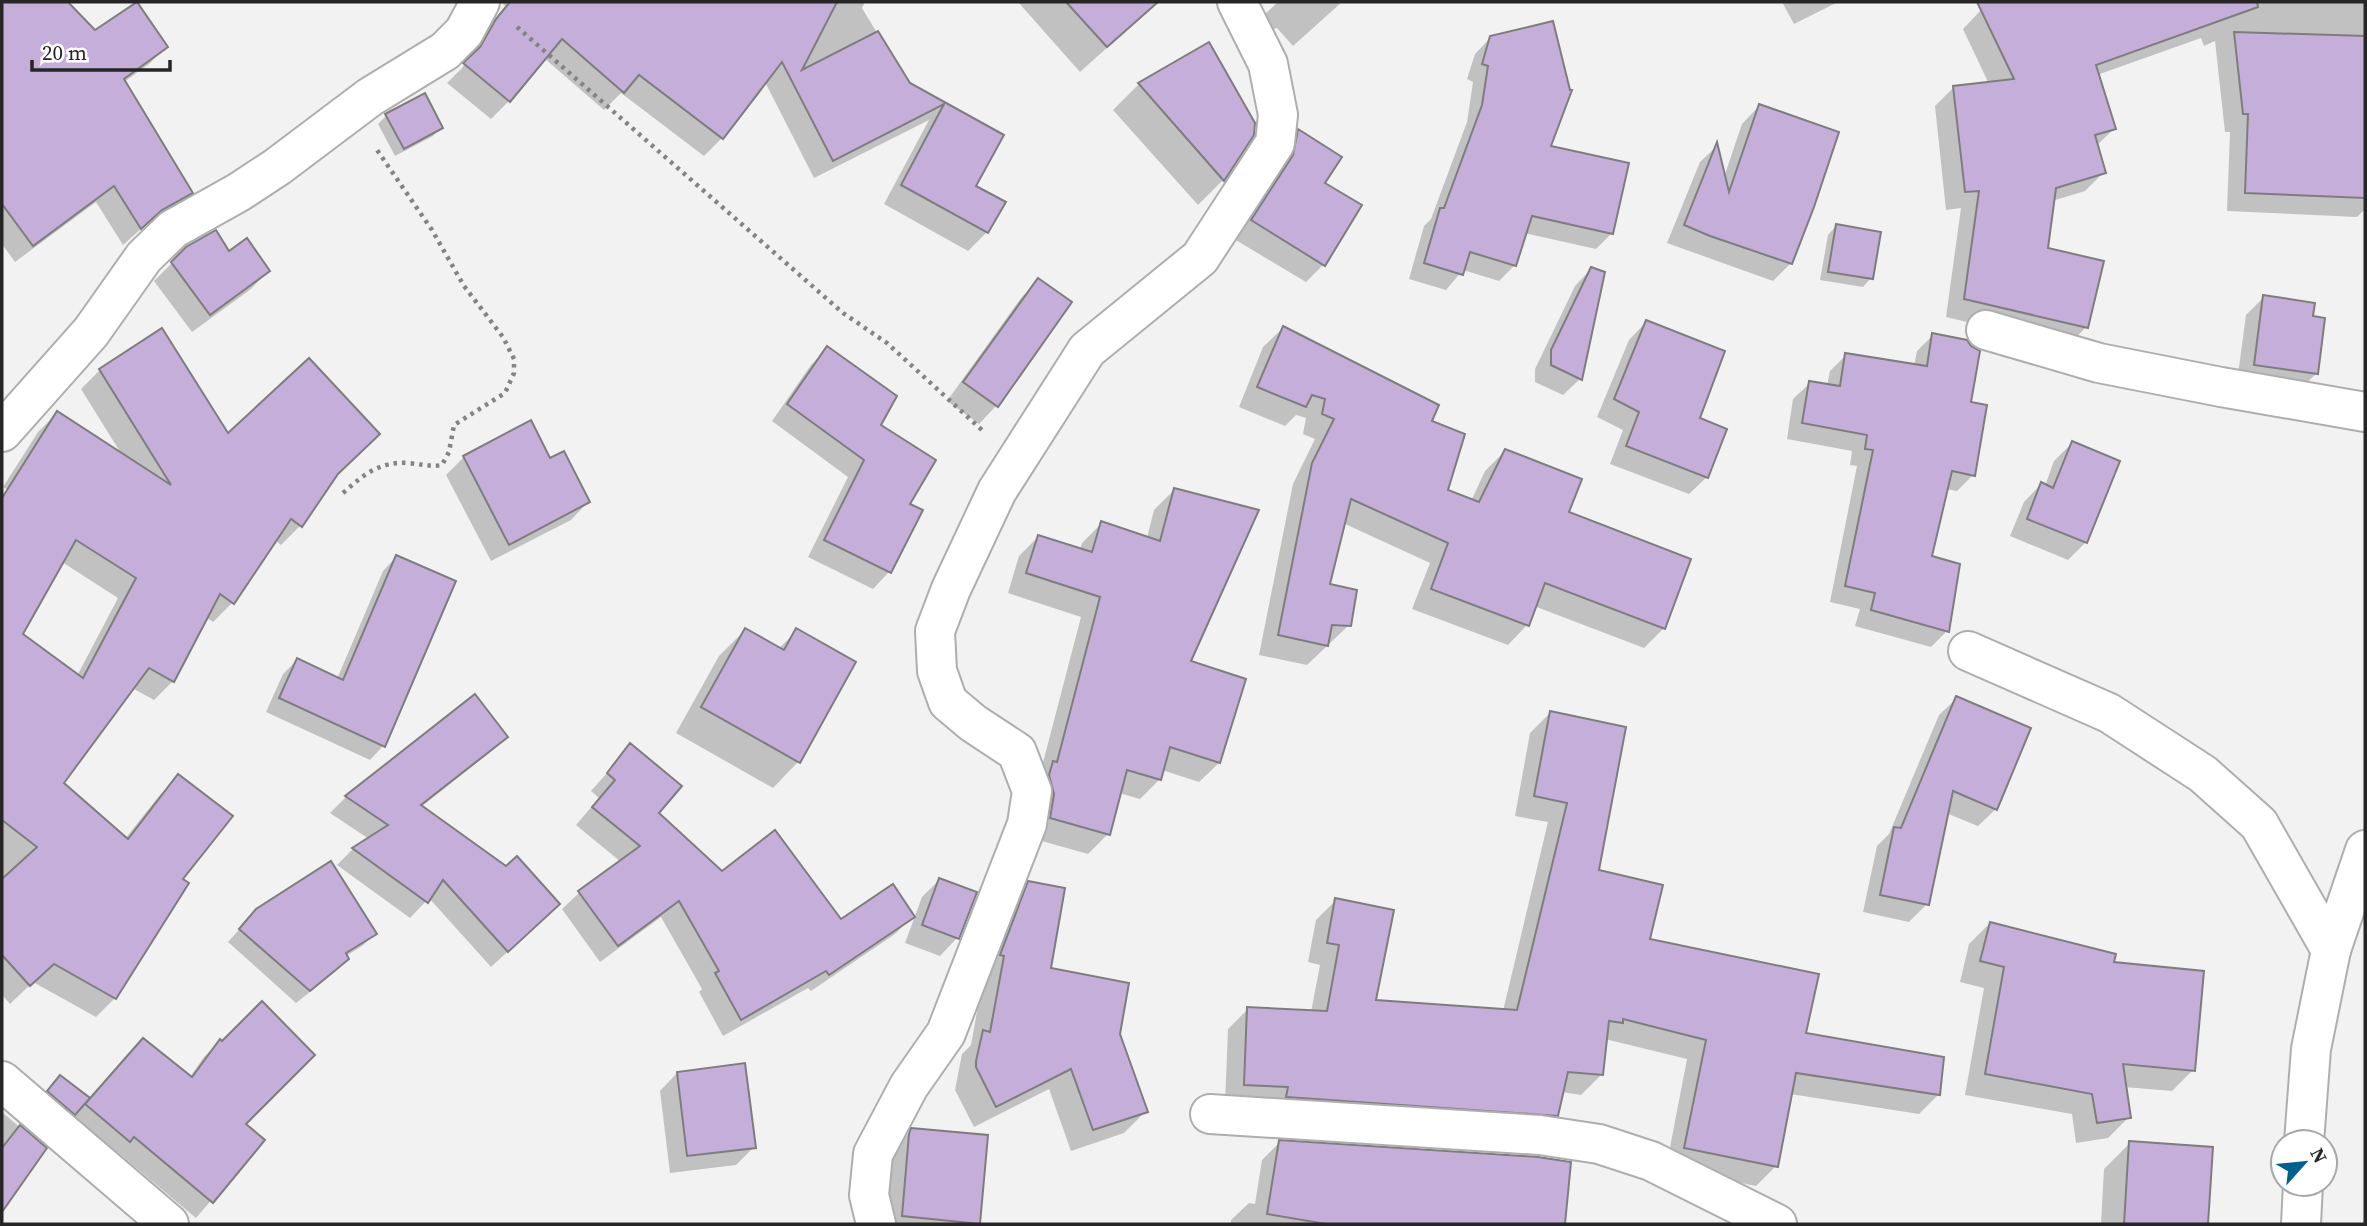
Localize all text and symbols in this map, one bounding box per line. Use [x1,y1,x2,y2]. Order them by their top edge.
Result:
scale bar [32,28,170,72]
text: 20 m [42,38,87,67]
north arrow [2269,1128,2339,1198]
text: N [2304,1143,2334,1167]

